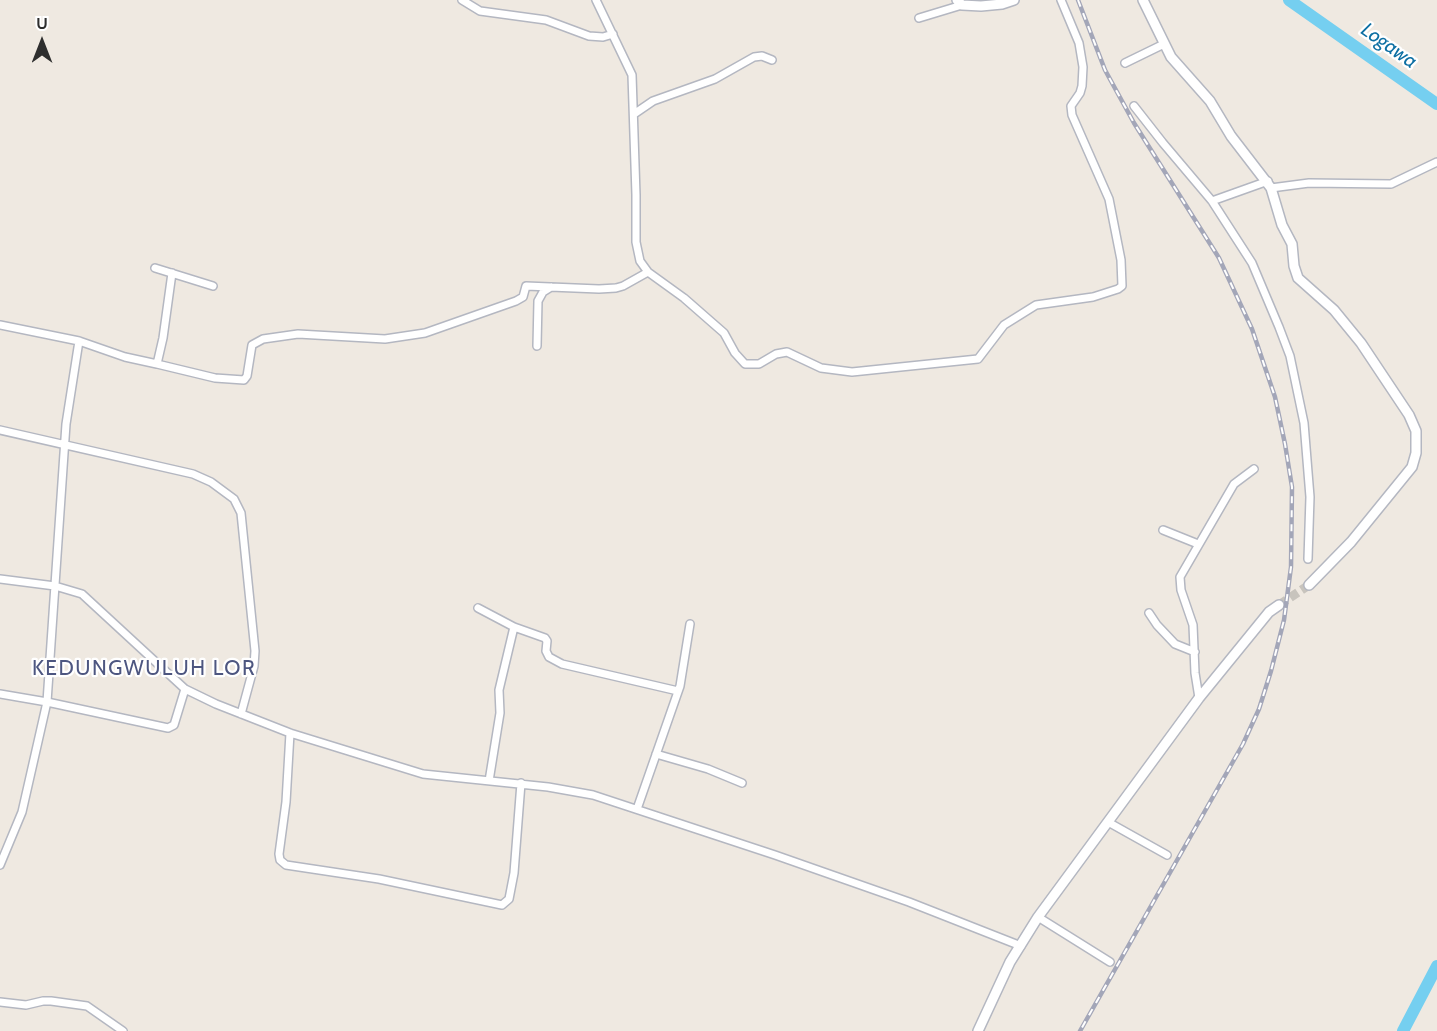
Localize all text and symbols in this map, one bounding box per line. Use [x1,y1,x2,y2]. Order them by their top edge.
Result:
north arrow [12,12,72,72]
text: U [36,14,48,33]
water label: Logawa [1356,18,1422,74]
district label: KEDUNGWULUH LOR [32,656,256,682]

